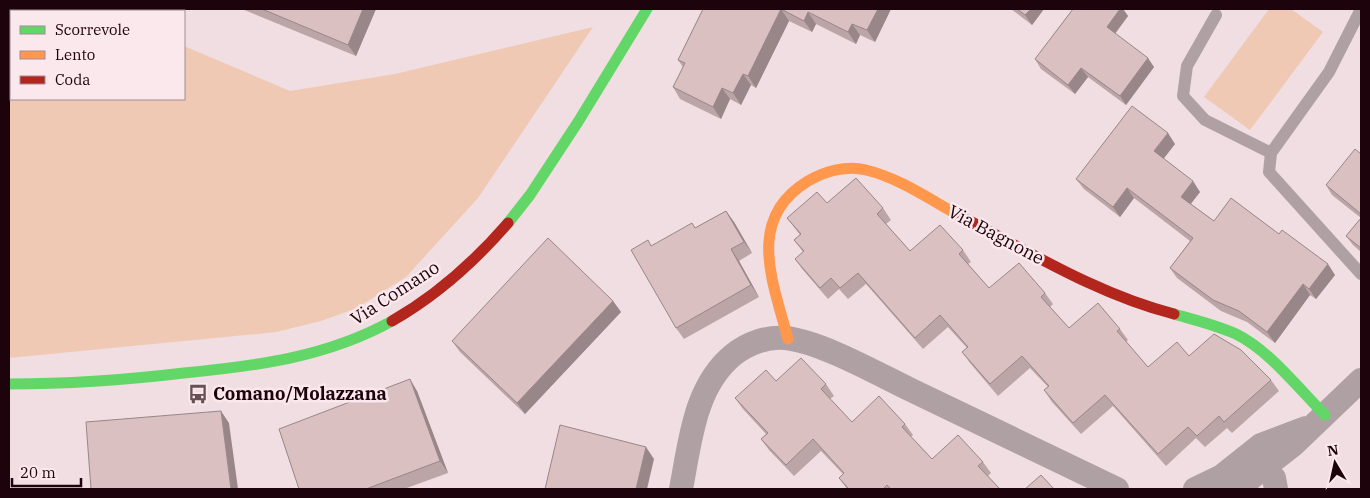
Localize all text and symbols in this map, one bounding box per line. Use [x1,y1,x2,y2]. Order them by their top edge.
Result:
legend [10,10,185,100]
text: Scorrevole [55,20,130,39]
text: Lento [55,45,95,64]
text: Coda [55,70,91,89]
street label: Via Bagnone [944,200,1048,270]
street label: Via Comano [346,255,444,330]
place label: Comano/Molazzana [213,382,387,405]
bus stop icon: Comano/Molazzana [187,383,209,405]
north arrow [1310,438,1360,488]
text: N [1326,440,1340,460]
scale bar [12,456,81,488]
text: 20 m [20,463,56,482]

